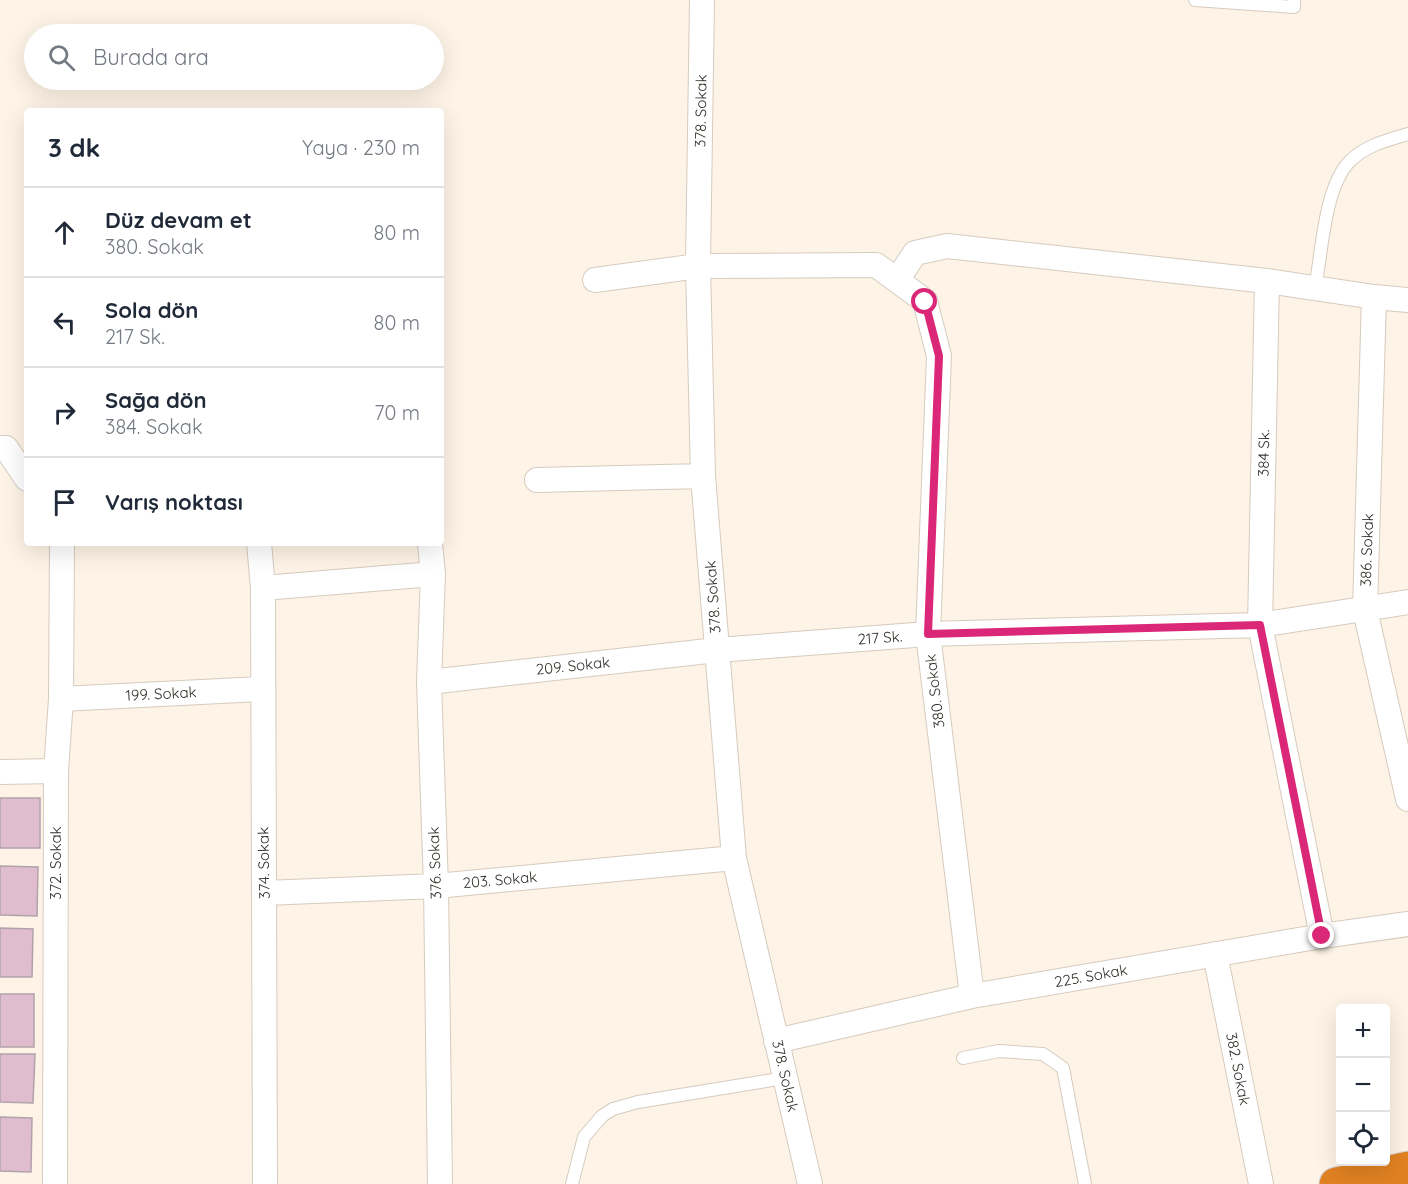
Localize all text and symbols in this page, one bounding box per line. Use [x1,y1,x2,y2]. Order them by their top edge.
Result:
search box [24,24,444,90]
icon: search [45,41,78,74]
text: Burada ara [93,43,209,71]
street label: 378. Sokak [690,74,711,148]
text: 3 dk [48,131,100,164]
text: Yaya · 230 m [302,135,420,160]
text: Düz devam et [105,206,252,234]
icon: ahead [48,216,81,249]
text: 80 m [374,220,420,245]
text: 380. Sokak [105,234,204,259]
route start [911,288,937,314]
text: Sola dön [105,296,198,324]
icon: left [48,306,81,339]
text: 80 m [374,310,420,335]
text: 217 Sk. [105,324,165,349]
text: Sağa dön [105,386,207,414]
icon: right [48,396,81,429]
text: 70 m [374,400,420,425]
text: 384. Sokak [105,414,203,439]
street label: 384 Sk. [1254,429,1273,477]
icon: arrive [48,486,81,519]
text: Varış noktası [105,488,243,516]
street label: 386. Sokak [1356,513,1377,587]
street label: 378. Sokak [700,560,725,634]
street label: 217 Sk. [857,626,903,649]
street label: 209. Sokak [535,652,611,679]
street label: 380. Sokak [921,653,948,729]
street label: 199. Sokak [125,682,197,705]
street label: 372. Sokak [46,826,65,900]
street label: 376. Sokak [424,826,445,900]
street label: 374. Sokak [253,827,274,899]
street label: 203. Sokak [462,867,538,892]
route end [1308,922,1334,948]
street label: 225. Sokak [1053,960,1129,991]
map controls [1336,1004,1390,1166]
button: + [1336,1004,1390,1058]
street label: 382. Sokak [1222,1031,1255,1107]
street label: 378. Sokak [768,1038,803,1114]
button: − [1336,1058,1390,1112]
button: locate [1336,1112,1390,1166]

